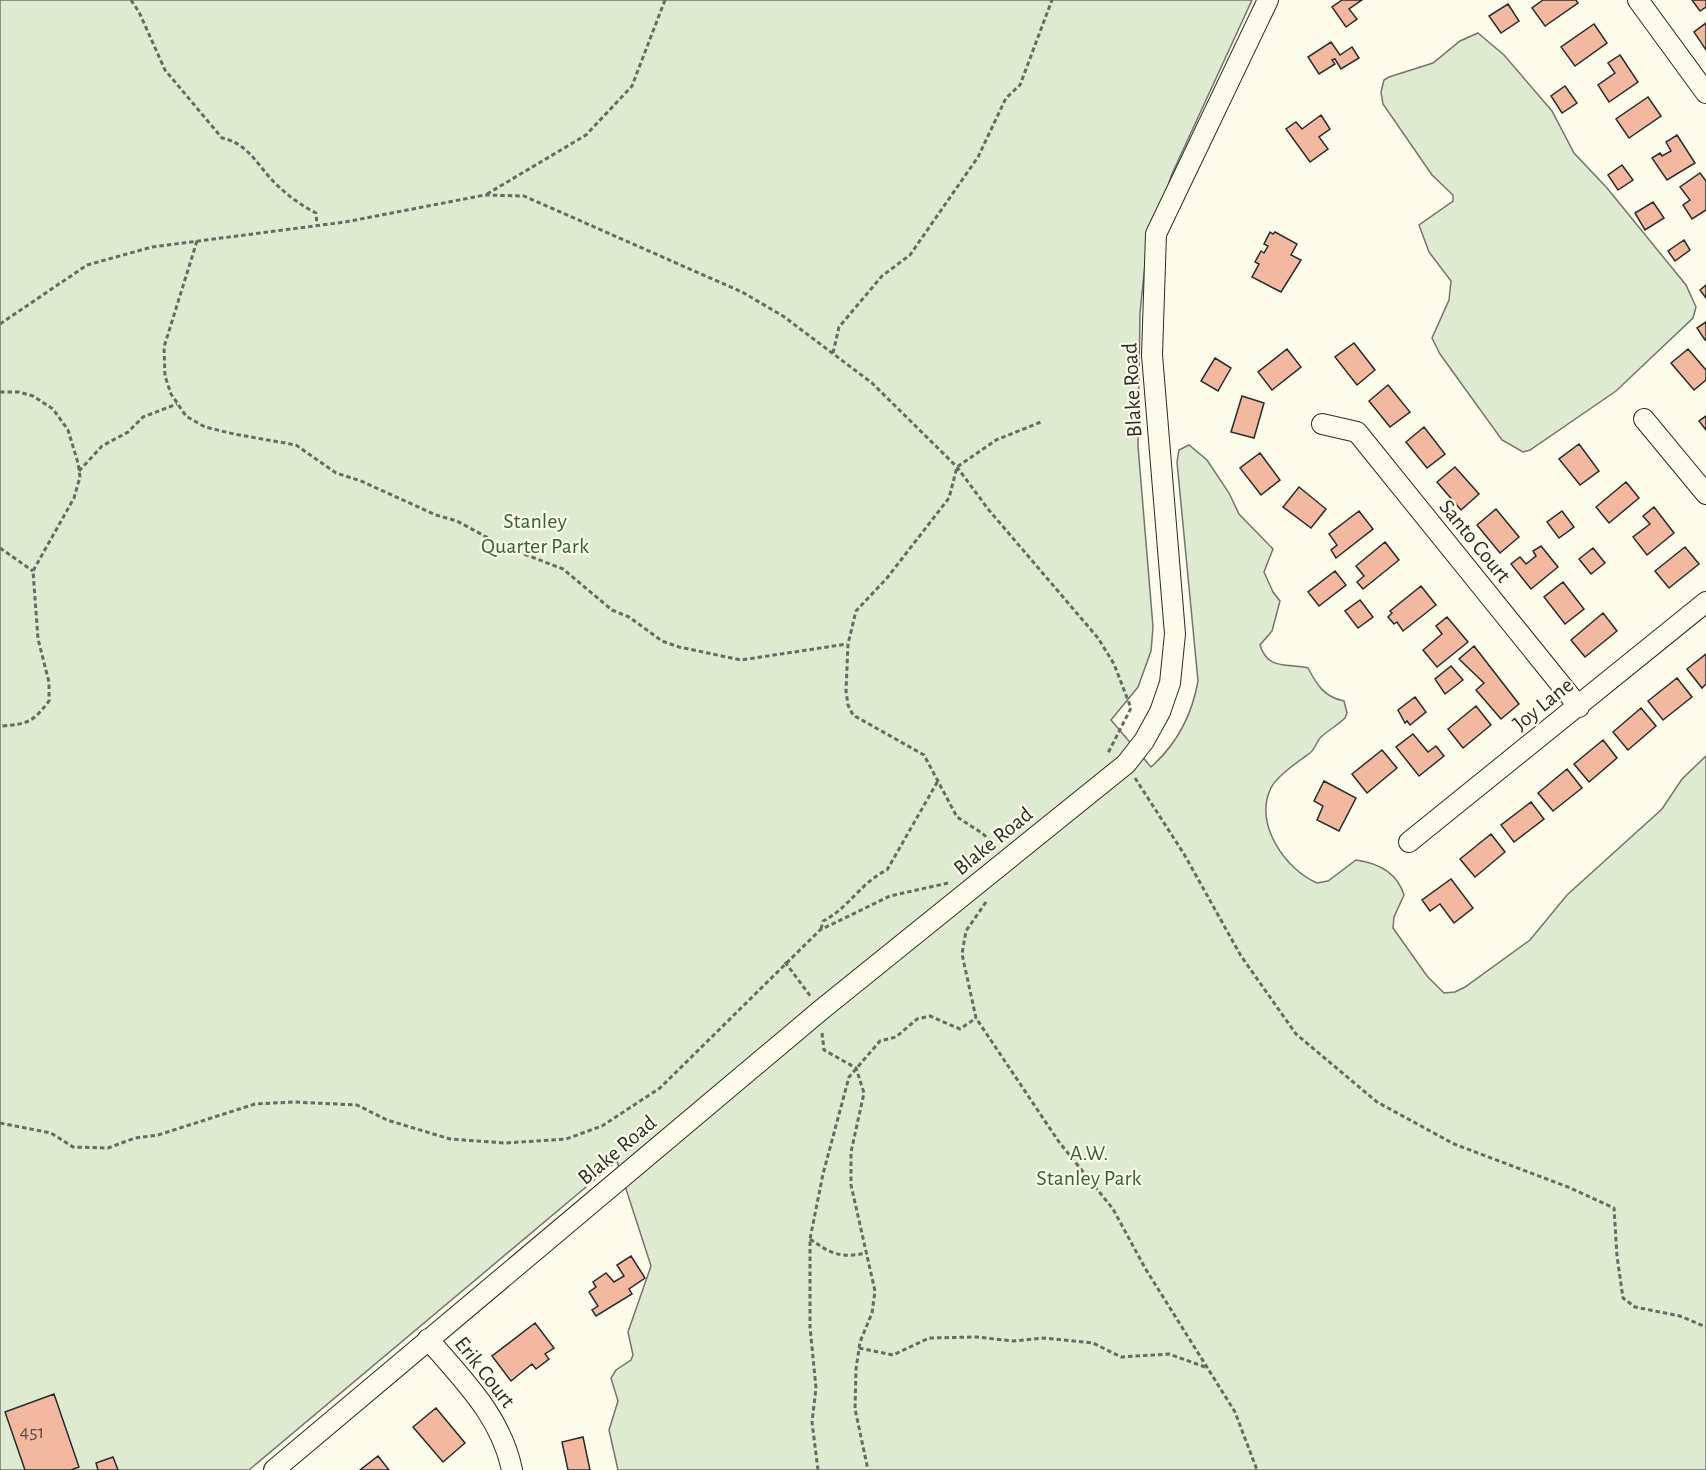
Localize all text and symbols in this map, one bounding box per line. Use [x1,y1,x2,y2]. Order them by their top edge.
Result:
street label: Blake Road [1119,342,1145,438]
street label: Santo Court [1435,495,1515,587]
park label: Stanley Quarter Park [481,510,589,557]
street label: Joy Lane [1509,673,1577,735]
street label: Blake Road [949,803,1037,879]
street label: Blake Road [574,1111,660,1189]
park label: A.W. Stanley Park [1036,1142,1142,1189]
street label: Erik Court [451,1332,519,1412]
house number: 451 [20,1422,44,1442]

